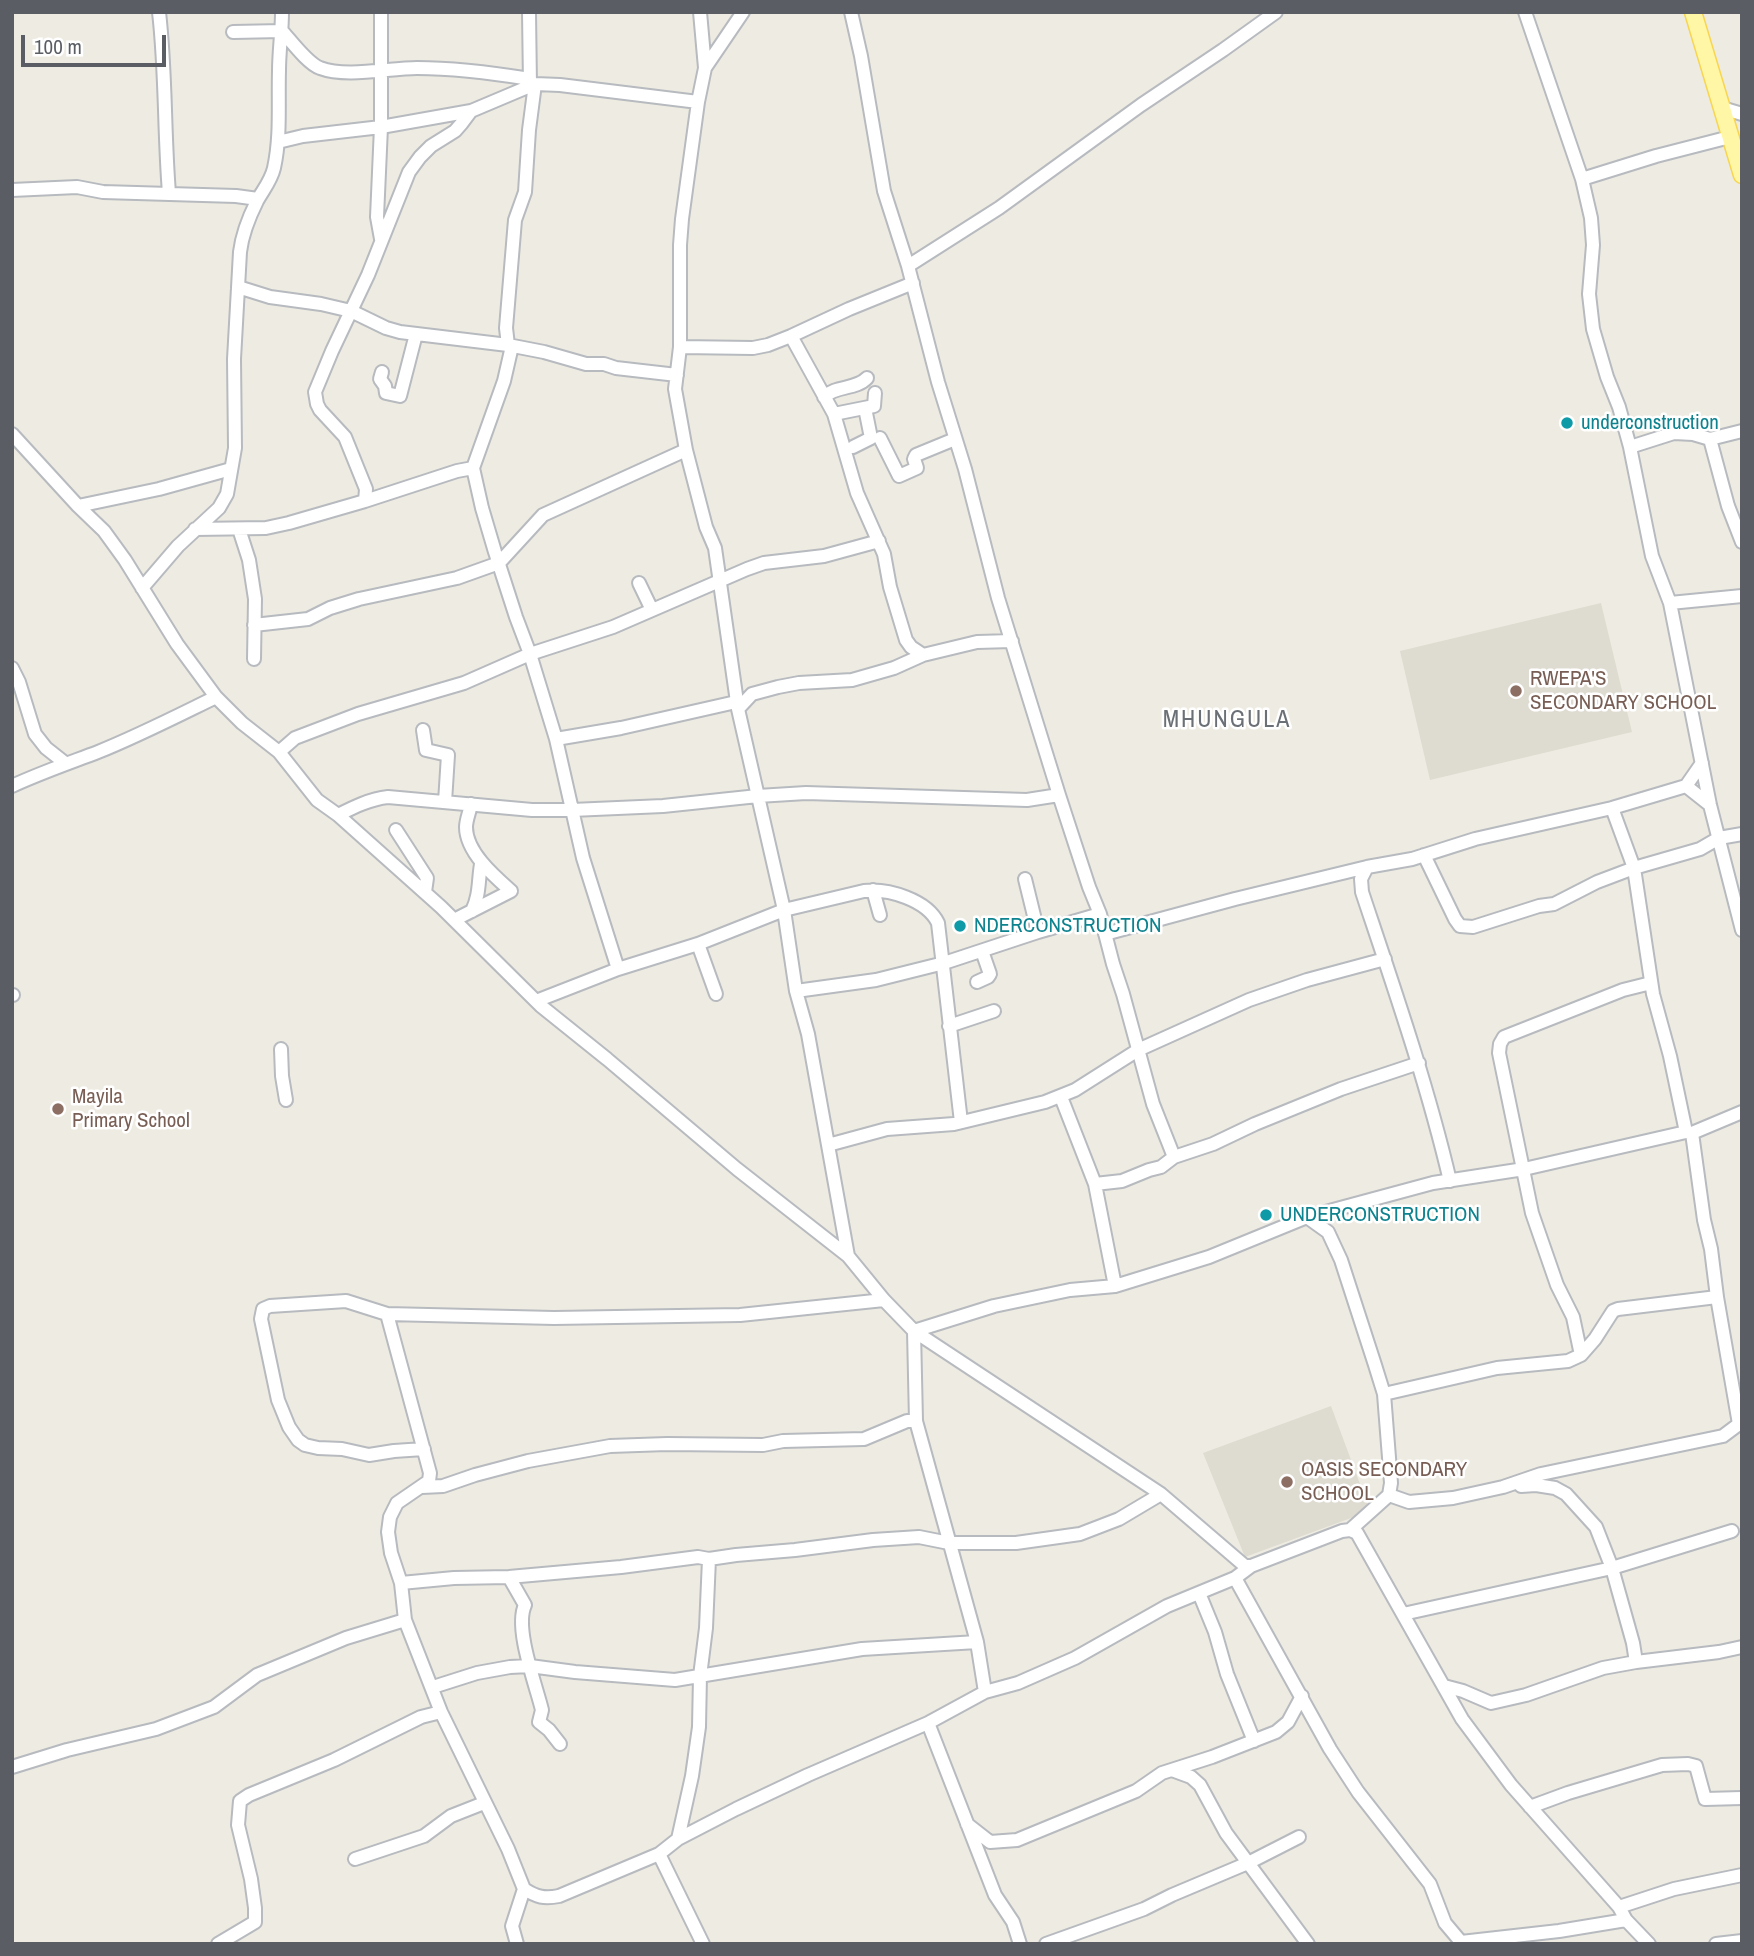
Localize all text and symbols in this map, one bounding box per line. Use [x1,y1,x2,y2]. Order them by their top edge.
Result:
scale bar [24,21,170,65]
text: 100 m [34,32,82,61]
place label: underconstruction [1581,410,1719,436]
marker: underconstruction [1559,415,1575,431]
place label: RWEPA'S SECONDARY SCHOOL [1530,666,1716,716]
marker: RWEPA'S SECONDARY SCHOOL [1508,683,1524,699]
district label: MHUNGULA [1164,707,1290,735]
place label: NDERCONSTRUCTION [974,913,1161,939]
marker: NDERCONSTRUCTION [952,918,968,934]
place label: Mayila Primary School [72,1084,190,1134]
marker: Mayila Primary School [50,1101,66,1117]
place label: UNDERCONSTRUCTION [1280,1202,1480,1228]
marker: UNDERCONSTRUCTION [1258,1207,1274,1223]
place label: OASIS SECONDARY SCHOOL [1301,1457,1467,1507]
marker: OASIS SECONDARY SCHOOL [1279,1474,1295,1490]

